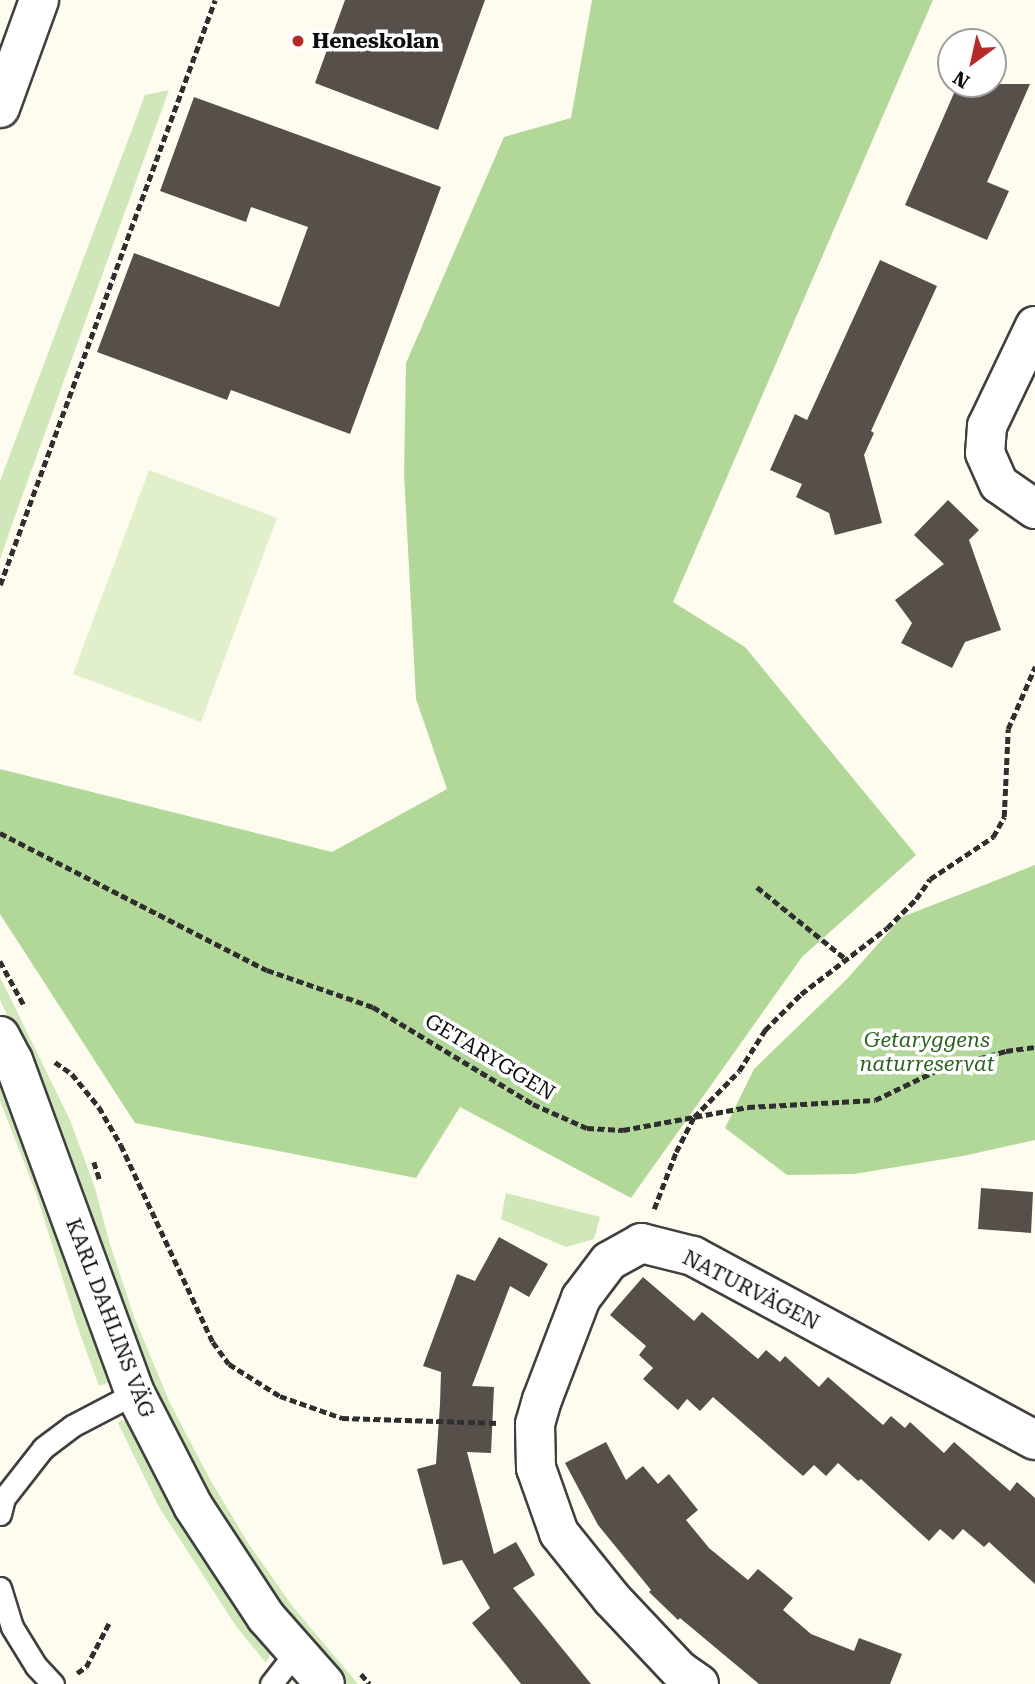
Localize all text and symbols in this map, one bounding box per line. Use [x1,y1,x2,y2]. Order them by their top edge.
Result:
place label: Heneskolan [312,28,439,54]
north arrow [937,28,1007,98]
marker: Heneskolan [290,33,306,49]
text: N [949,66,974,93]
street label: GETARYGGEN [420,1008,560,1106]
park label: Getaryggens naturreservat [860,1027,994,1077]
street label: KARL DAHLINS VÄG [60,1215,160,1421]
street label: NATURVÄGEN [678,1245,824,1335]

